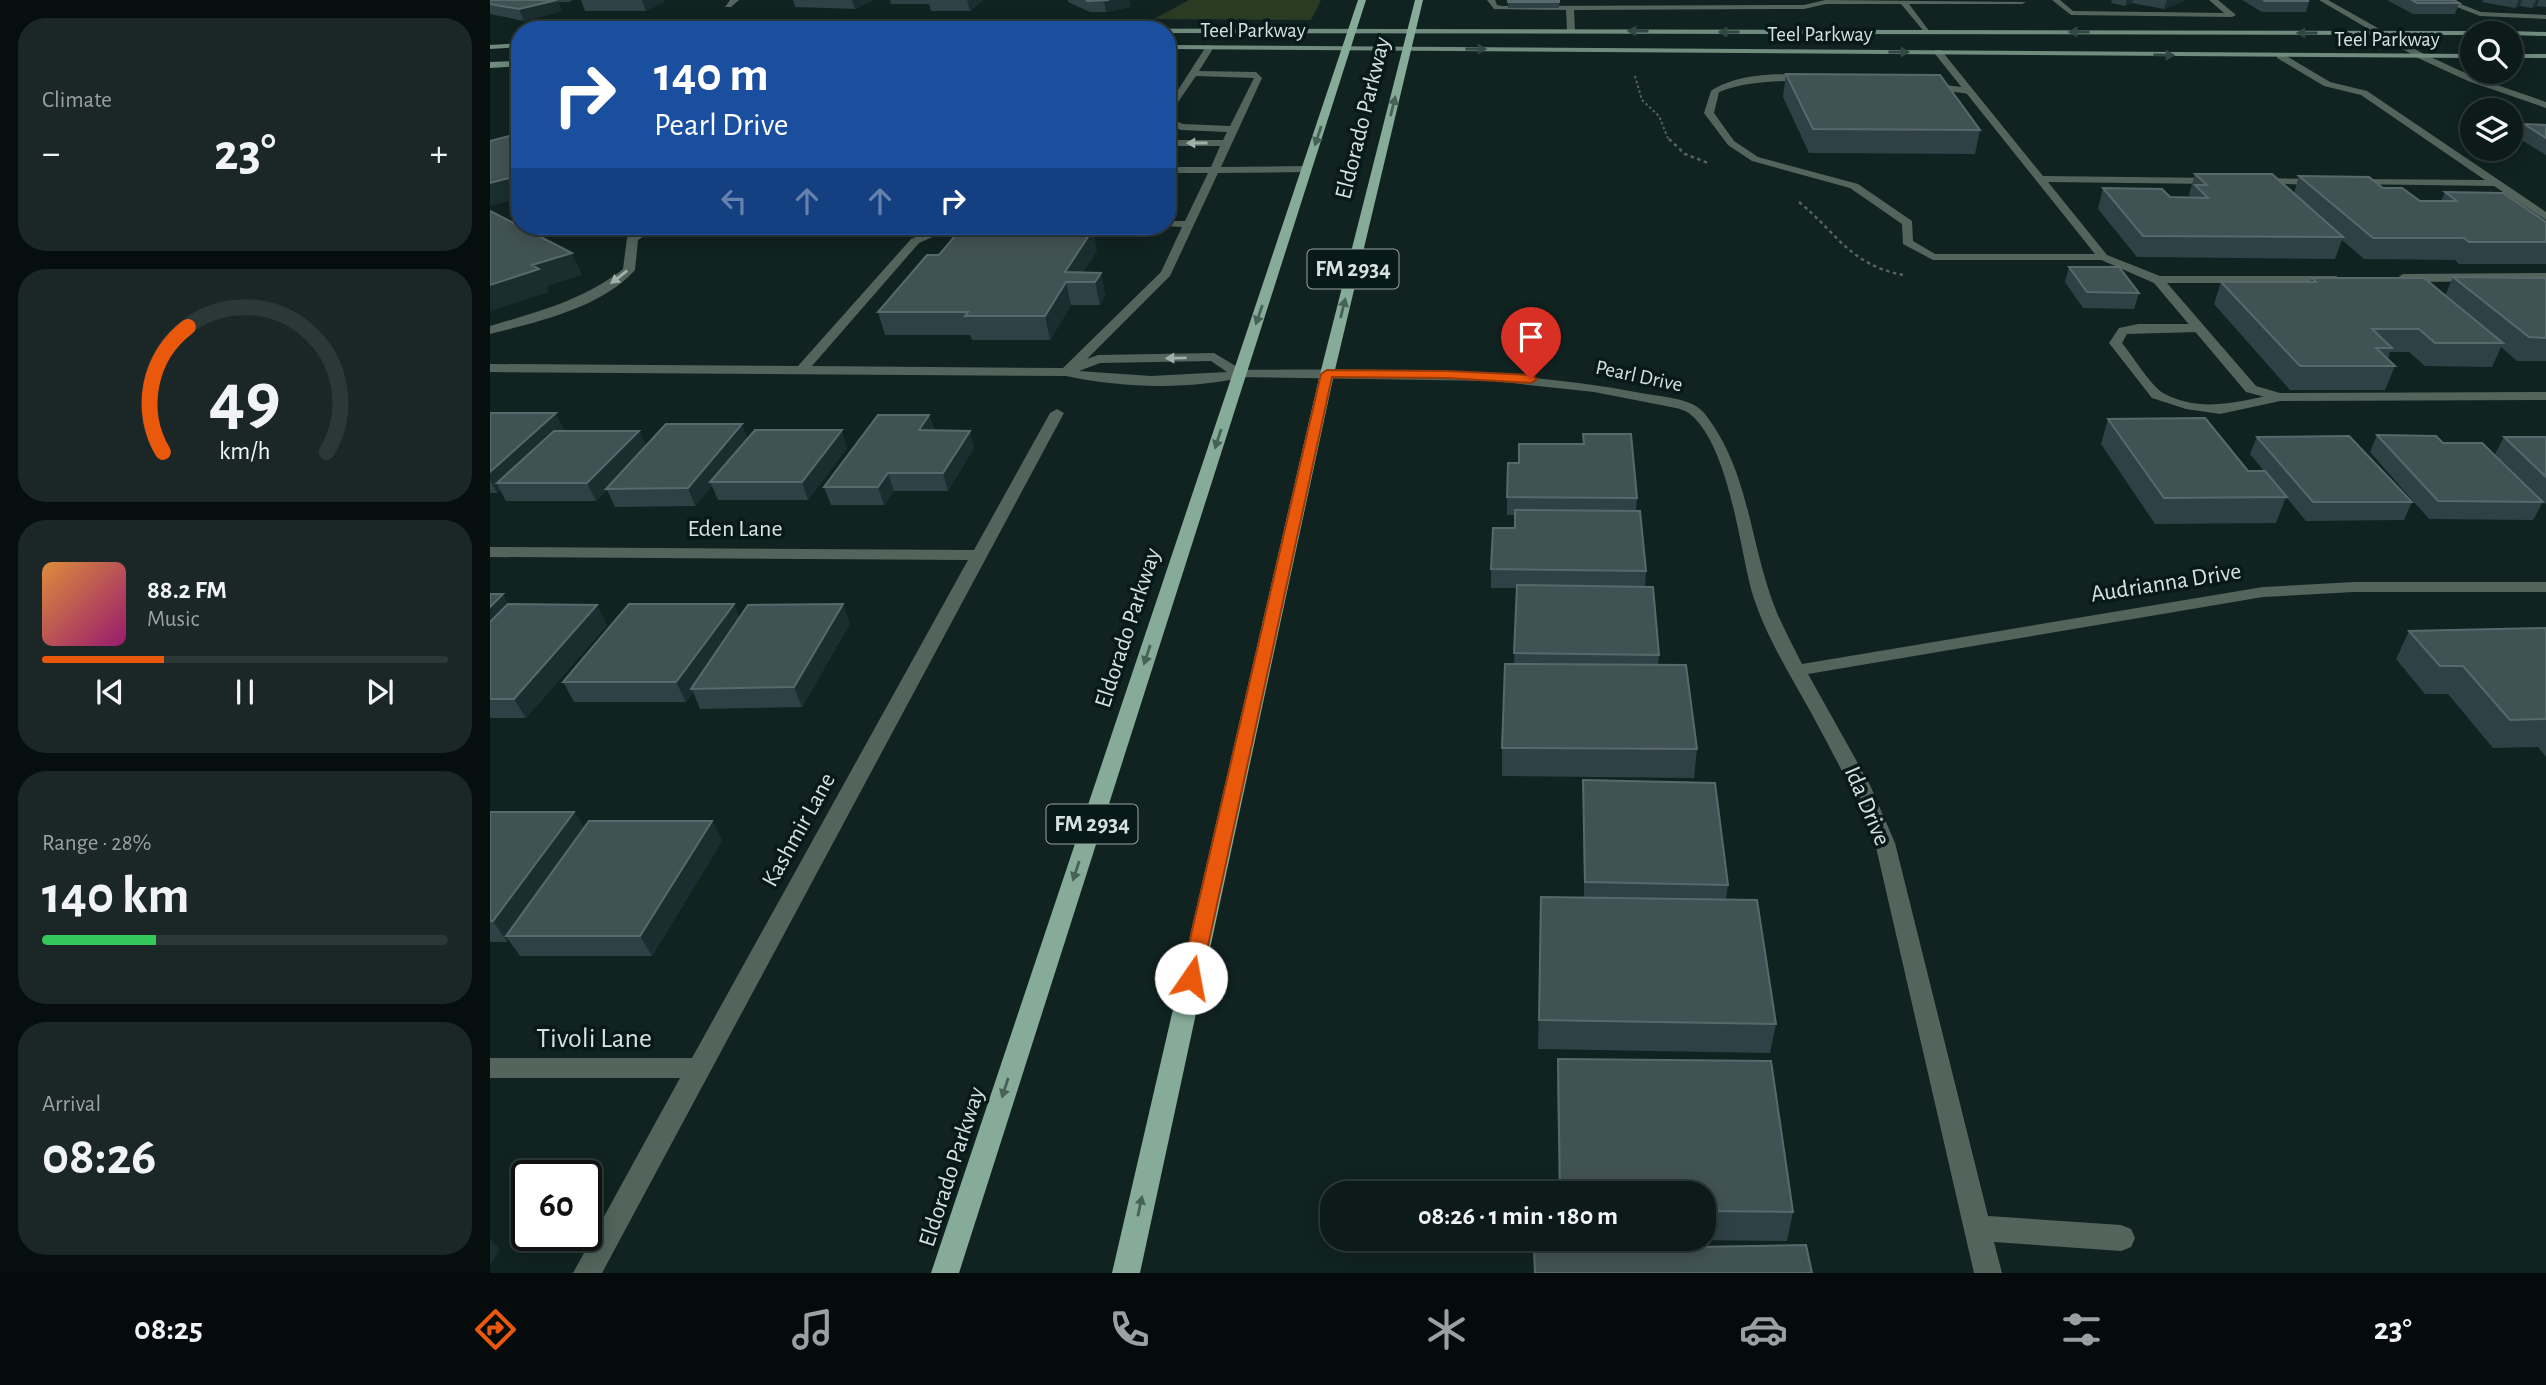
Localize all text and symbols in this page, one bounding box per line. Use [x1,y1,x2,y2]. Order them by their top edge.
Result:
street label: Teel Parkway [1200,20,1306,41]
map controls [2460,21,2523,161]
button: search [2460,21,2523,84]
street label: Teel Parkway [1767,24,1873,45]
one-way arrow [1627,25,1649,37]
one-way arrow [1718,26,1740,38]
one-way arrow [2068,26,2090,38]
one-way arrow [2295,27,2317,39]
street label: Teel Parkway [2334,29,2440,50]
street label: Eldorado Parkway [1331,34,1395,202]
one-way arrow [1465,43,1487,55]
one-way arrow [1888,46,1910,58]
icon: right [539,49,630,140]
one-way arrow [2153,49,2175,61]
text: 140 m [654,51,769,100]
text: Climate [42,89,112,112]
one-way arrow [1388,95,1399,117]
button: layers [2460,98,2523,161]
text: Pearl Drive [654,109,789,141]
one-way arrow [1312,125,1323,146]
text: 23° [214,127,276,179]
text: − [42,135,60,173]
text: + [430,135,448,173]
one-way arrow [1185,137,1207,149]
icon: left [715,182,753,220]
icon: ahead [788,182,826,220]
icon: ahead [861,182,899,220]
icon: right [934,182,972,220]
road number: FM 2934 [1308,250,1398,288]
one-way arrow [611,270,629,285]
one-way arrow [1338,296,1349,318]
one-way arrow [1253,305,1264,326]
pin [1501,307,1561,379]
icon: arrive [1512,318,1550,356]
one-way arrow [1164,352,1186,364]
street label: Pearl Drive [1594,357,1684,395]
text: 49 [209,364,281,437]
one-way arrow [1212,429,1222,450]
text: km/h [219,438,271,463]
street label: Eden Lane [687,517,783,541]
street label: Eldorado Parkway [1091,545,1165,711]
street label: Audrianna Drive [2089,559,2243,607]
text: 88.2 FM [147,577,227,603]
text: Music [147,608,199,631]
one-way arrow [1141,645,1152,666]
icon: previous [91,673,129,711]
icon: pause [226,673,264,711]
icon: next [361,673,399,711]
street label: Ida Drive [1840,763,1894,849]
street label: Kashmir Lane [758,769,840,891]
road number: FM 2934 [1046,804,1138,844]
text: Range · 28% [42,832,152,855]
one-way arrow [1070,861,1081,882]
text: 140 km [42,870,190,922]
position arrow [1154,941,1228,1015]
street label: Tivoli Lane [536,1025,652,1053]
one-way arrow [1000,1077,1010,1098]
street label: Eldorado Parkway [915,1084,989,1250]
text: Arrival [42,1093,101,1116]
text: 08:26 [42,1131,156,1183]
speed limit sign: 60 [511,1160,602,1251]
one-way arrow [1135,1195,1146,1217]
text: 08:26 · 1 min · 180 m [1418,1203,1618,1229]
icon: directions [471,1305,520,1354]
icon: music [788,1305,837,1354]
icon: phone [1105,1305,1154,1354]
icon: climate [1422,1305,1471,1354]
icon: car [1739,1305,1788,1354]
icon: filters [2057,1305,2106,1354]
text: 08:25 [134,1313,203,1345]
text: 23° [2374,1313,2412,1345]

